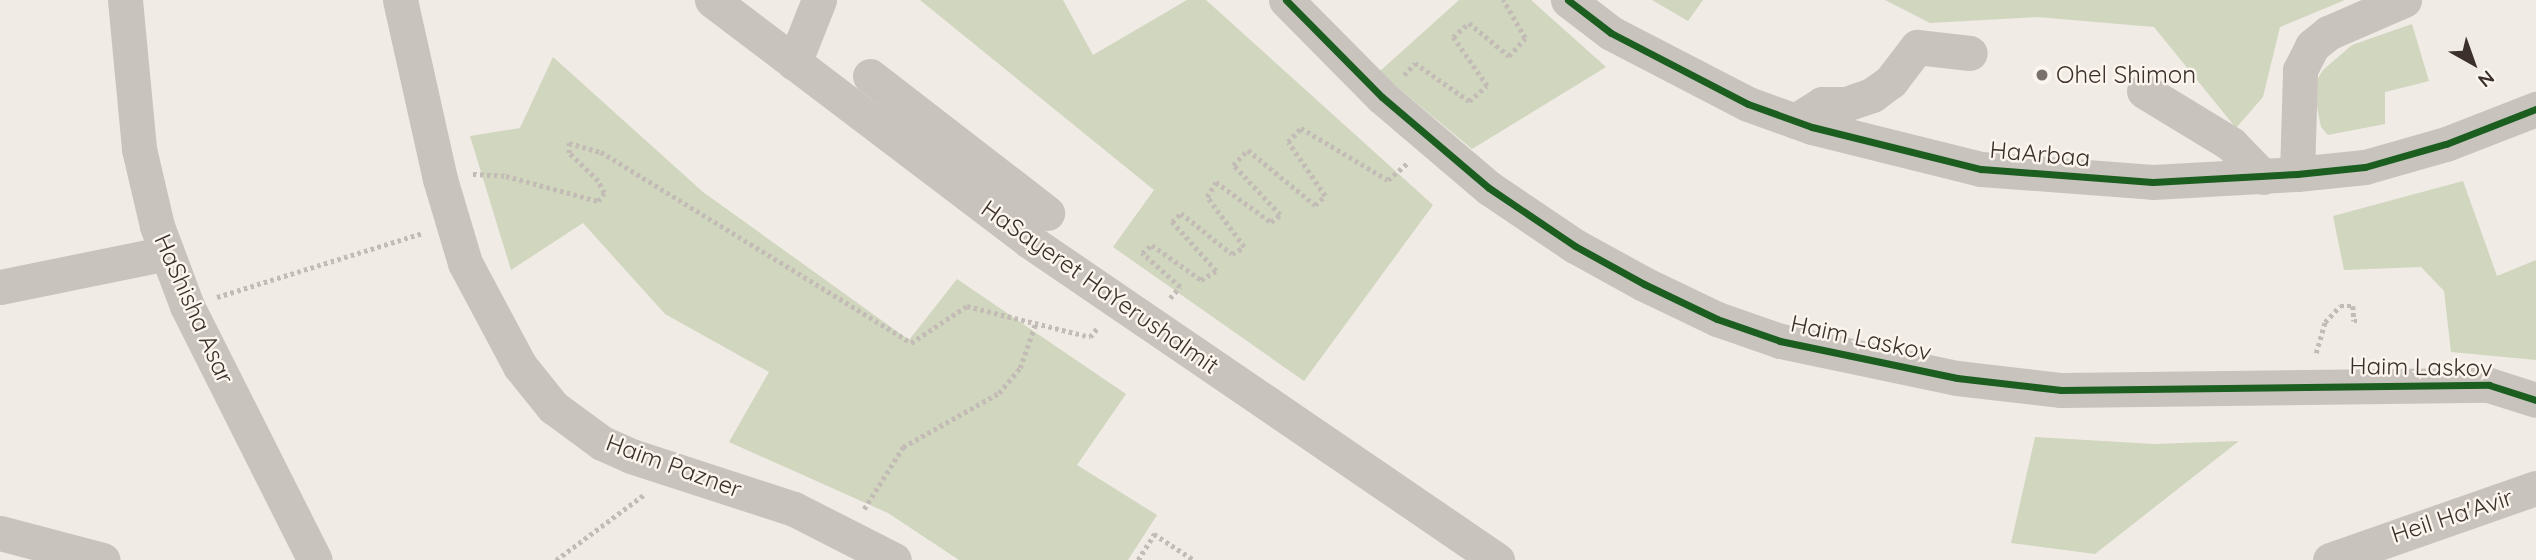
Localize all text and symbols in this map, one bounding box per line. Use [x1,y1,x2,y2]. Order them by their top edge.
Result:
north arrow [2438,28,2508,98]
place label: Ohel Shimon [2056,61,2196,89]
text: N [2473,65,2500,93]
marker: Ohel Shimon [2034,67,2050,83]
street label: HaArbaa [1988,135,2092,173]
street label: HaSayeret HaYerushalmit [976,194,1224,380]
street label: HaShisha Asar [148,230,240,388]
street label: Haim Laskov [1788,309,1934,367]
street label: Haim Laskov [2349,351,2493,383]
street label: Haim Pazner [602,428,746,504]
street label: Heil Ha'Avir [2387,483,2517,549]

